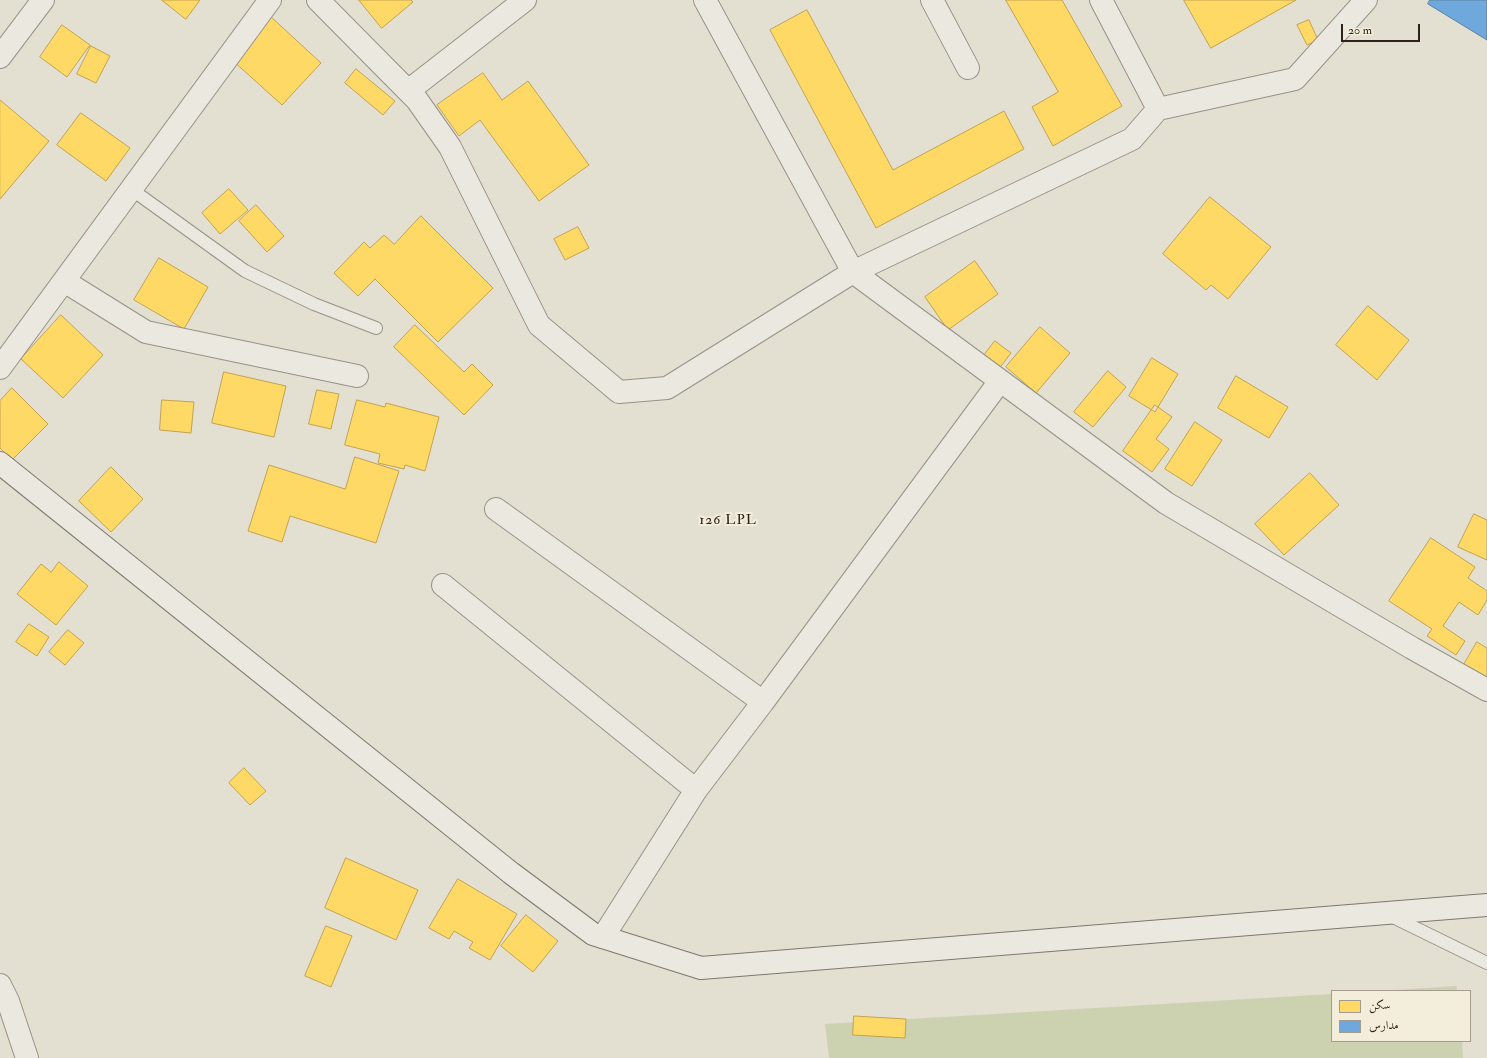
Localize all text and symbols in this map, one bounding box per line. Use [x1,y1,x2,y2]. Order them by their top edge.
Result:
scale bar [1343,16,1422,42]
text: 20 m [1348,23,1372,38]
district label: 126 LPL [699,513,757,529]
legend [1331,990,1471,1042]
text: سكن [1369,998,1390,1013]
text: مدارس [1369,1018,1399,1033]

